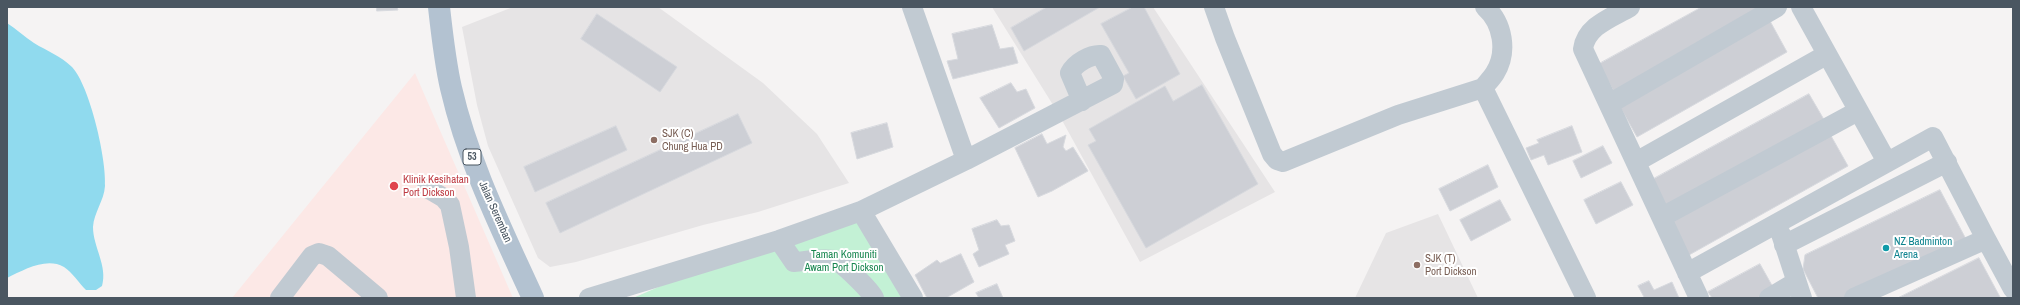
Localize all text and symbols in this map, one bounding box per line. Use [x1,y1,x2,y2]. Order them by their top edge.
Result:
place label: SJK (C) Chung Hua PD [662,127,723,153]
marker: SJK (C) Chung Hua PD [649,135,659,145]
road number: 53 [463,149,481,165]
place label: Klinik Kesihatan Port Dickson [403,173,469,199]
street label: Jalan Seremban [476,179,514,245]
marker: Klinik Kesihatan Port Dickson [388,180,400,192]
place label: NZ Badminton Arena [1894,235,1952,261]
marker: NZ Badminton Arena [1881,243,1891,253]
park label: Taman Komuniti Awam Port Dickson [804,248,884,274]
place label: SJK (T) Port Dickson [1425,252,1477,278]
marker: SJK (T) Port Dickson [1412,260,1422,270]

